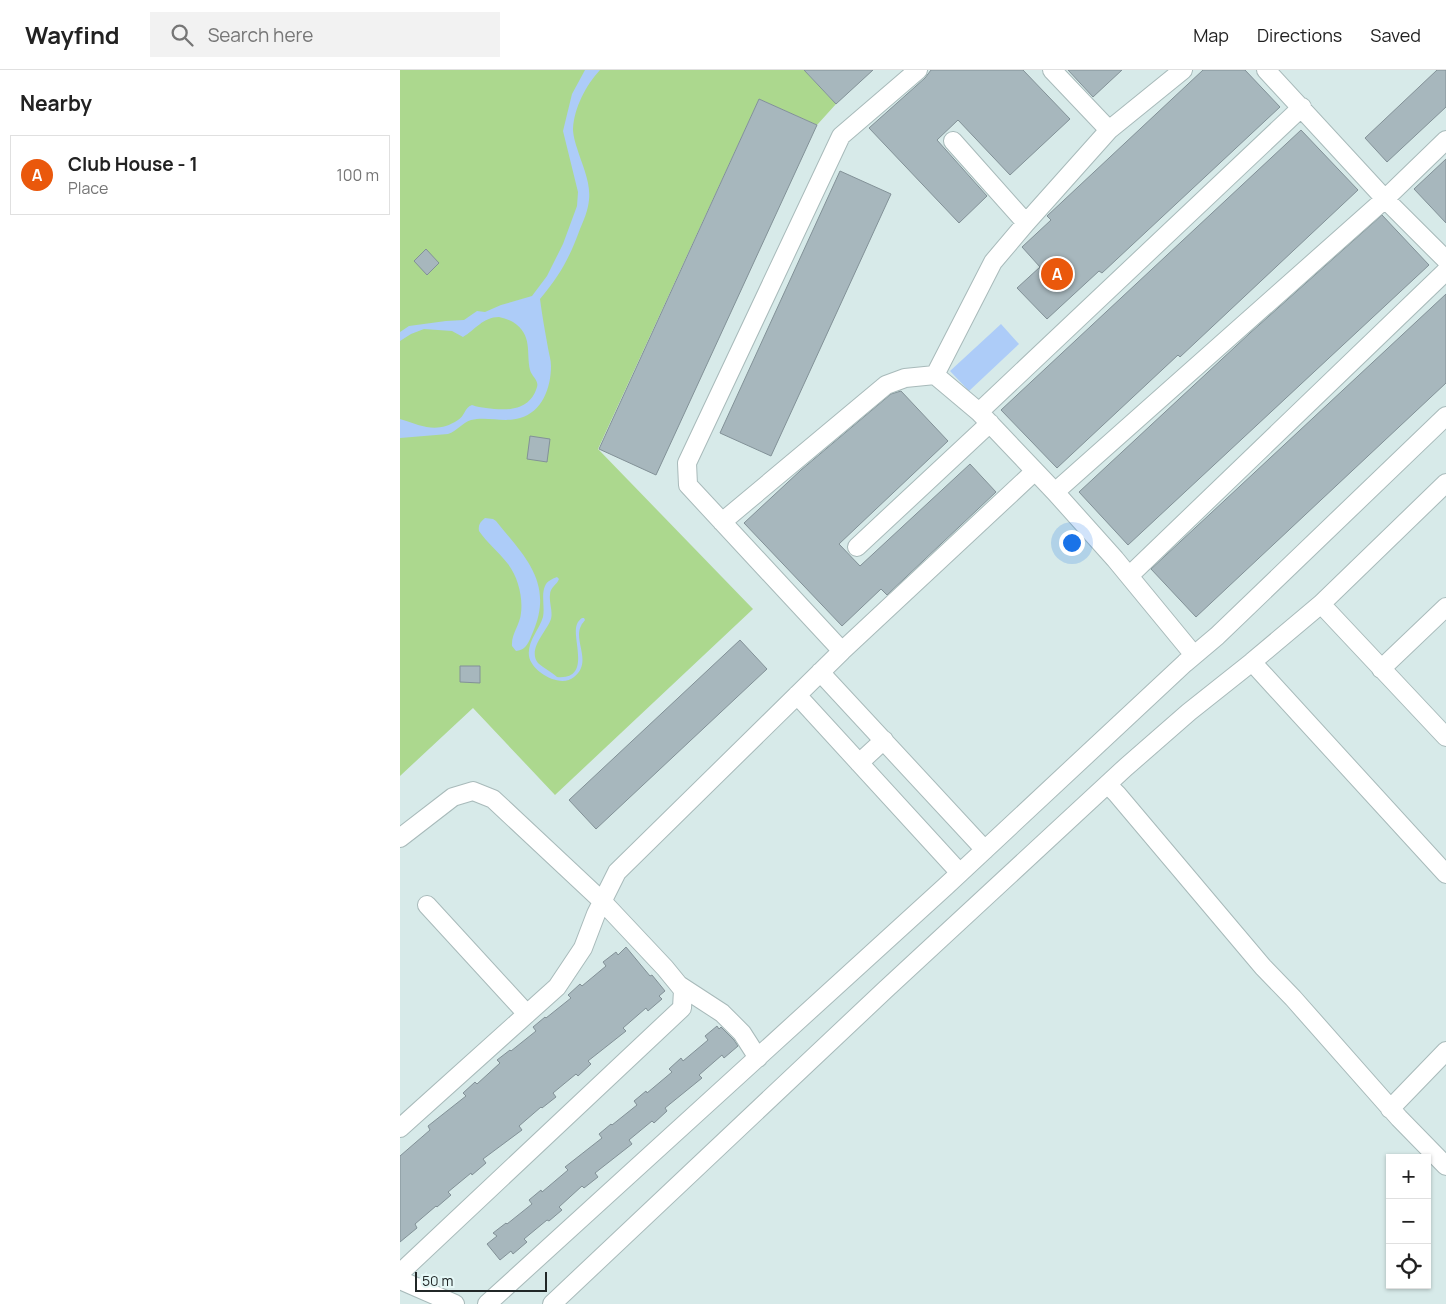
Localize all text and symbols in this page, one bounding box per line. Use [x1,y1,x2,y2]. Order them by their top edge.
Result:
search box [150,12,500,57]
text: Wayfind [25,18,120,51]
icon: search [168,21,196,49]
text: Search here [208,22,313,48]
text: Map [1193,23,1229,47]
text: Directions [1257,23,1342,47]
text: Saved [1370,23,1421,47]
text: Nearby [20,89,92,117]
text: Club House - 1 [68,151,198,177]
text: A [32,164,42,186]
text: 100 m [336,164,379,186]
text: Place [68,177,108,199]
pin: A [1041,255,1073,293]
your location [1059,530,1085,556]
map controls [1386,1154,1431,1289]
button: + [1386,1154,1431,1199]
button: − [1386,1199,1431,1244]
button: locate [1386,1244,1431,1289]
scale bar [415,1269,548,1292]
text: 50 m [422,1271,453,1290]

